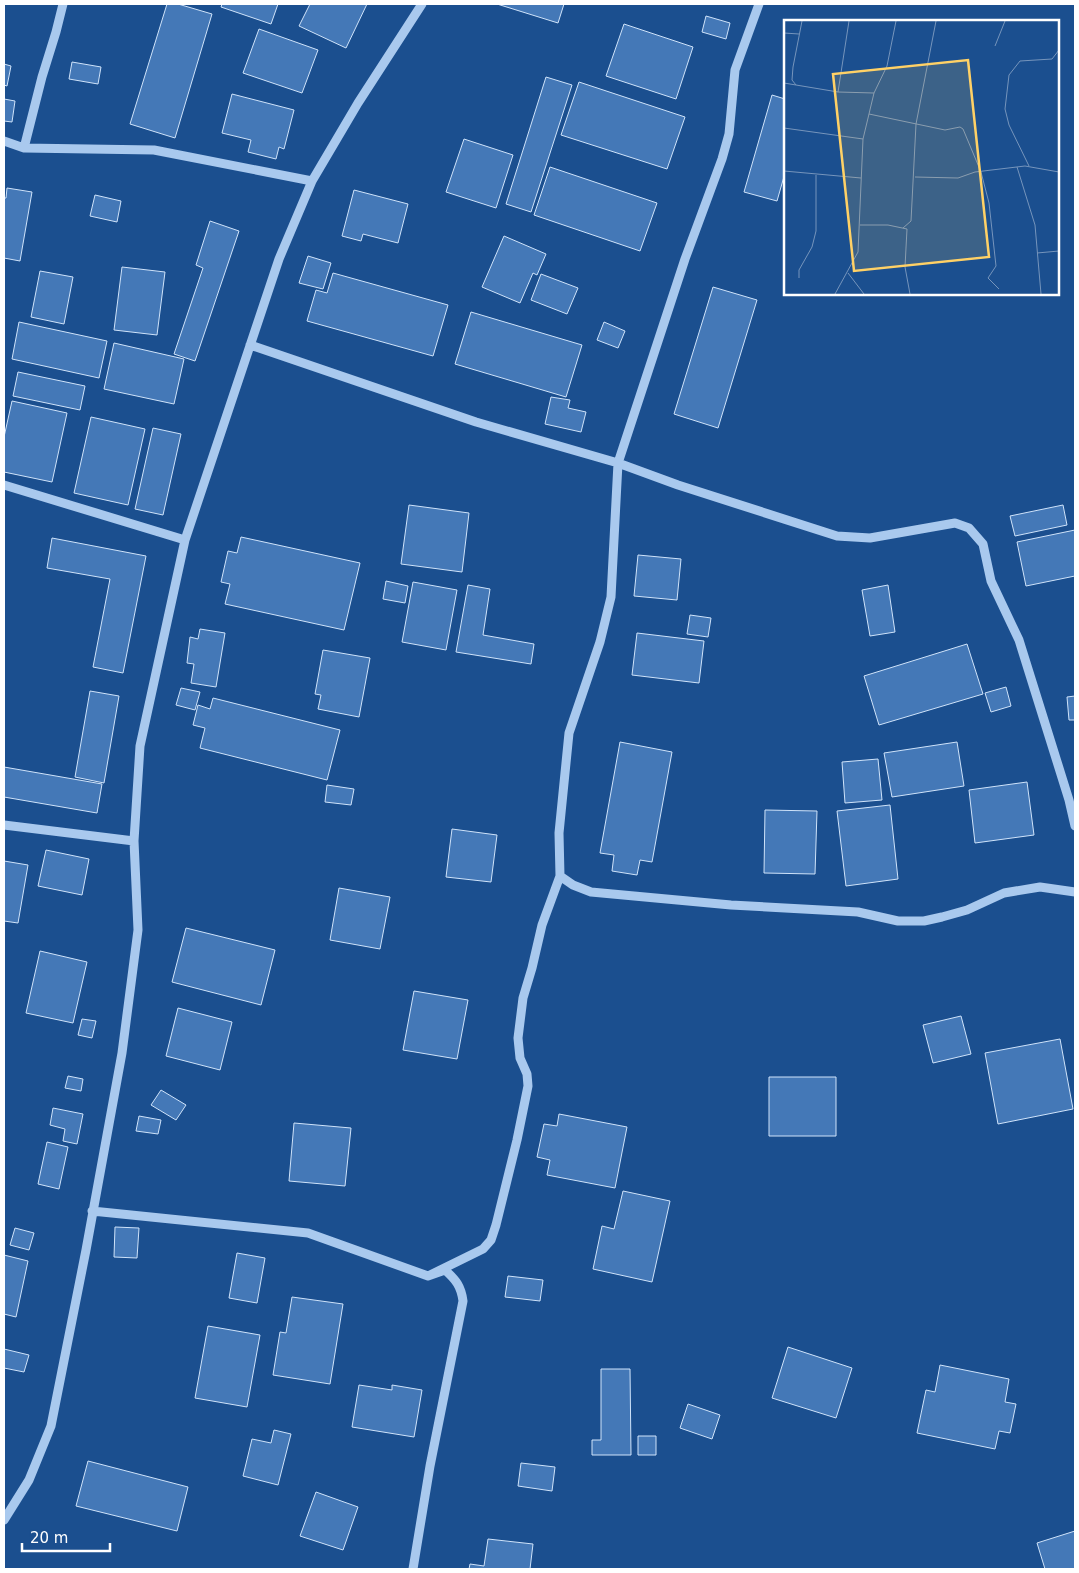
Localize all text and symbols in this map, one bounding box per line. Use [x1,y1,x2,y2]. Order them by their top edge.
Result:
inset map [784,20,1059,295]
scale bar [22,1520,110,1552]
text: 20 m [30,1529,68,1547]

